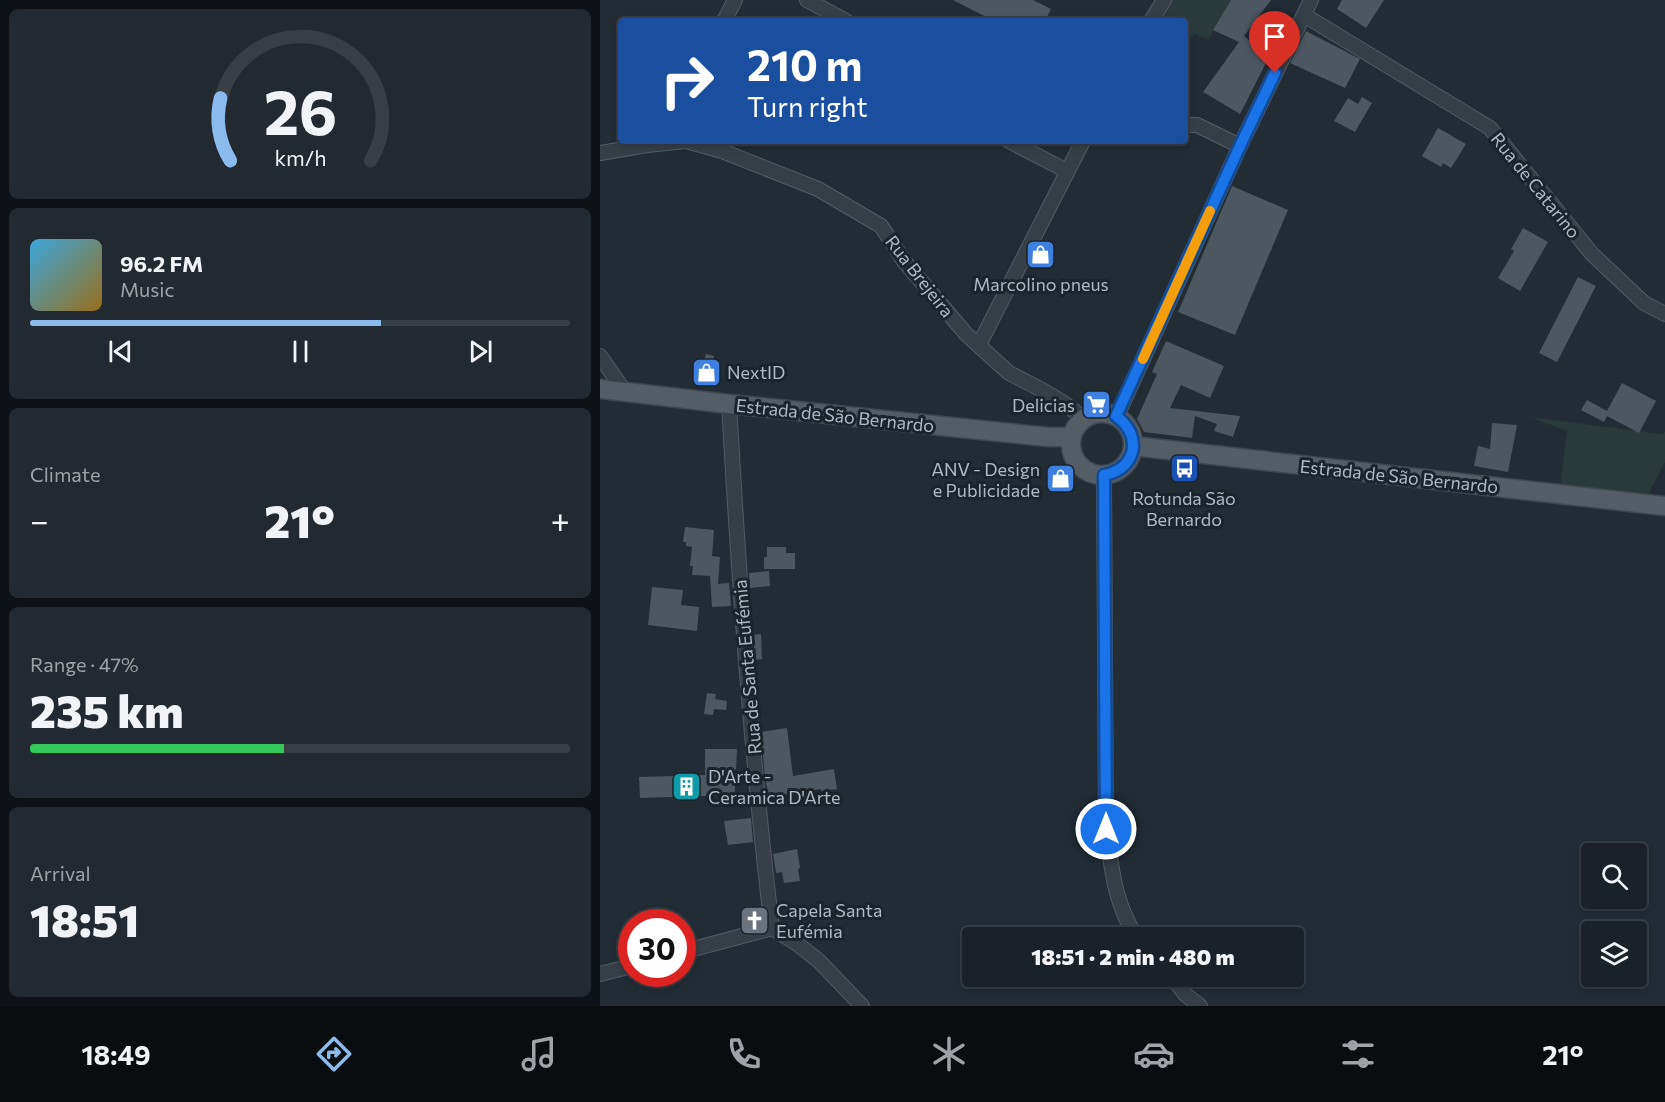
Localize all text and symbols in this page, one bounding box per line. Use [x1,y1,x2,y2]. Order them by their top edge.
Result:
pin [1249,11,1300,73]
icon: arrive [1258,20,1291,53]
text: 210 m [747,38,862,90]
icon: right [648,42,726,120]
text: 26 [263,72,337,148]
text: Turn right [747,90,867,123]
street label: Rua de Catarino [1487,128,1585,242]
text: km/h [274,145,326,171]
street label: Rua Brejeira [881,231,959,321]
shop icon: Marcolino pneus [1025,239,1057,271]
text: 96.2 FM [120,250,203,277]
place label: Marcolino pneus [973,273,1109,295]
text: Music [120,277,174,301]
icon: previous [104,335,137,368]
icon: pause [284,335,317,368]
icon: next [464,335,497,368]
shop icon: NextID [690,356,722,388]
place label: NextID [727,361,785,383]
supermarket icon: Delicias [1080,389,1112,421]
street label: Estrada de São Bernardo [735,394,935,436]
place label: Delicias [1012,394,1075,416]
bus stop icon: Rotunda São Bernardo [1168,453,1200,485]
street label: Estrada de São Bernardo [1299,455,1499,497]
place label: ANV - Design e Publicidade [932,458,1040,501]
text: Climate [30,462,100,486]
shop icon: ANV - Design e Publicidade [1045,463,1077,495]
place label: Rotunda São Bernardo [1132,487,1236,530]
text: 21° [264,492,335,547]
text: − [30,499,49,540]
text: + [551,499,570,540]
street label: Rua de Santa Eufémia [728,579,766,755]
text: Range · 47% [30,652,139,676]
text: 235 km [30,682,183,737]
place label: D'Arte - Ceramica D'Arte [708,765,841,808]
building icon: D'Arte - Ceramica D'Arte [671,770,703,802]
position arrow [1074,797,1138,861]
map controls [1581,843,1647,987]
button: search [1581,843,1647,909]
text: Arrival [30,861,91,885]
text: 18:51 [30,891,139,946]
place label: Capela Santa Eufémia [776,899,882,942]
church icon: Capela Santa Eufémia [739,904,771,936]
speed limit sign: 30 [618,909,696,987]
button: layers [1581,921,1647,987]
text: 18:51 · 2 min · 480 m [1031,943,1235,970]
icon: directions [313,1033,355,1075]
icon: music [518,1033,560,1075]
icon: phone [723,1033,765,1075]
icon: climate [928,1033,970,1075]
icon: car [1133,1033,1175,1075]
icon: filters [1337,1033,1379,1075]
text: 18:49 [81,1038,151,1071]
text: 21° [1542,1038,1584,1071]

